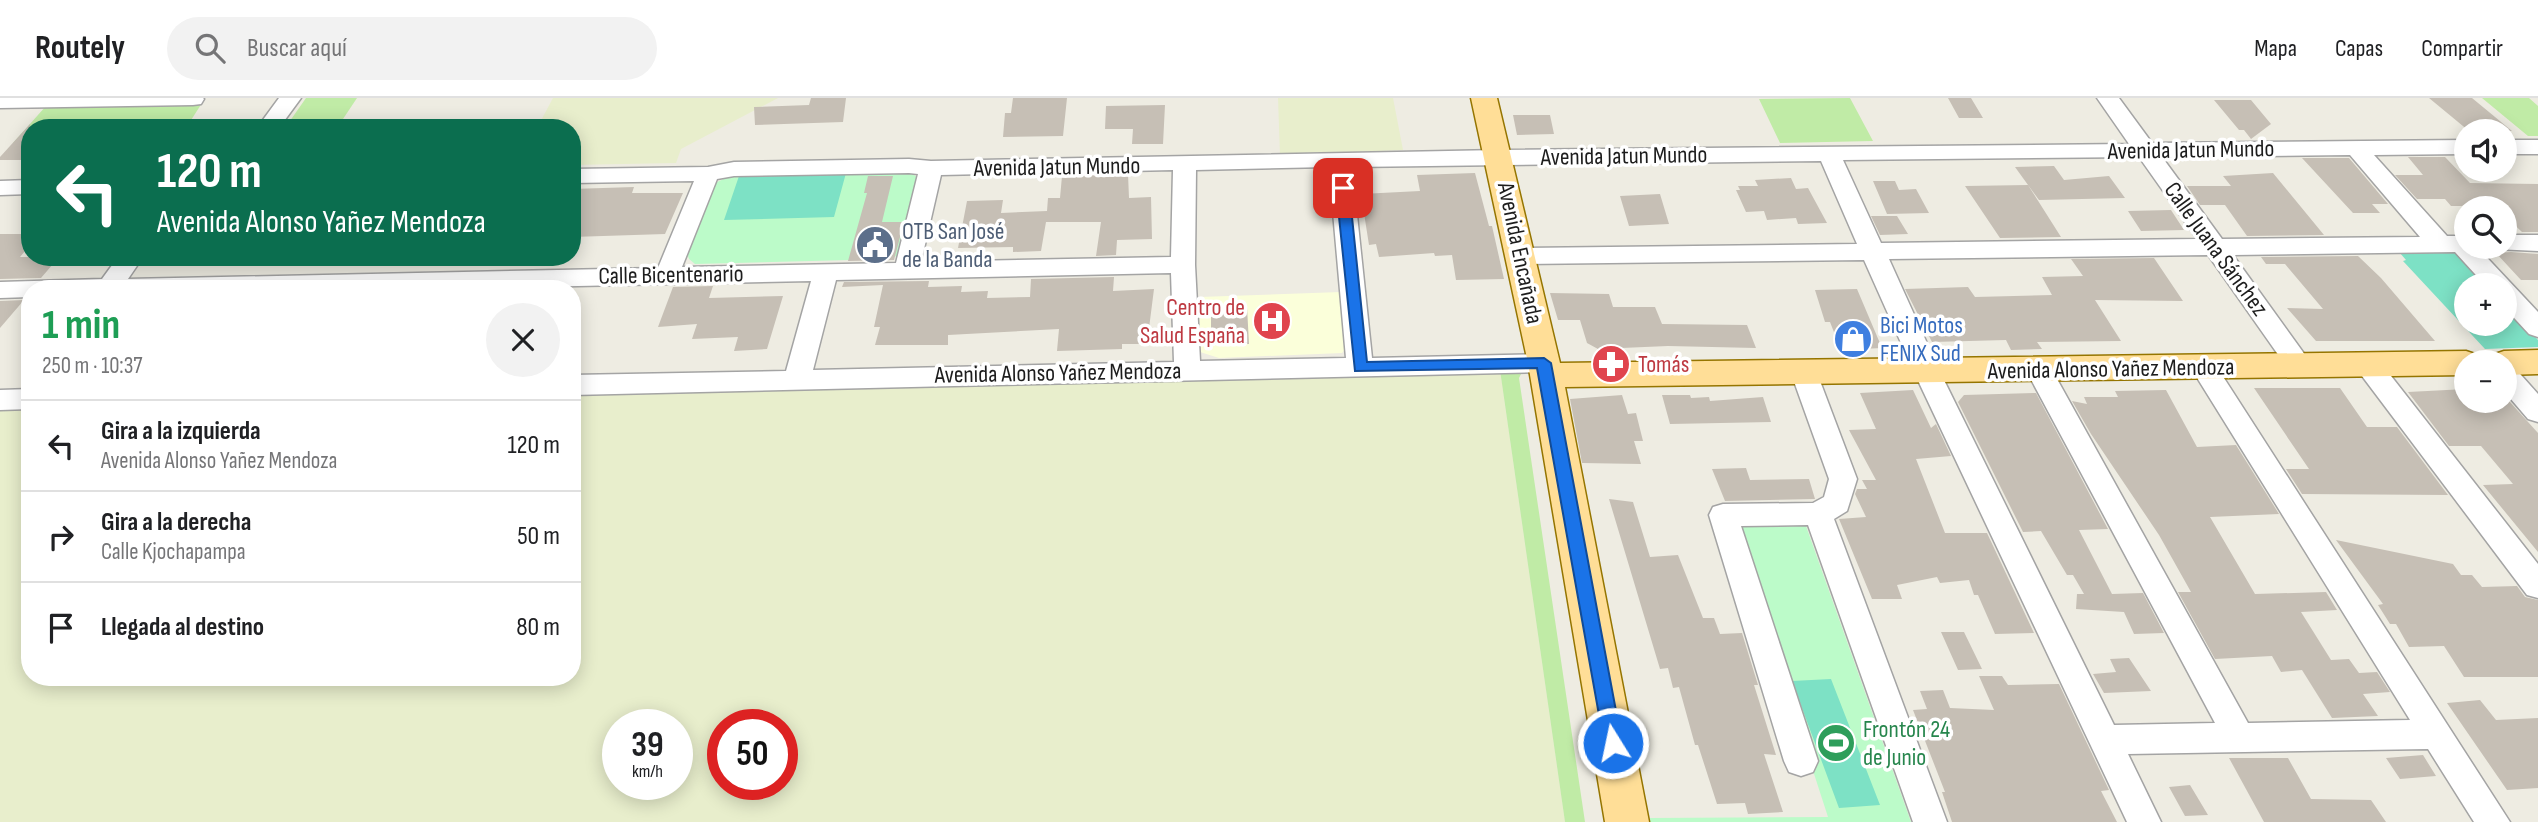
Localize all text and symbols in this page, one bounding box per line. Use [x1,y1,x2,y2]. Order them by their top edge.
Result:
search box [167,17,657,80]
text: Routely [35,28,125,68]
icon: search [191,29,229,67]
text: Buscar aquí [247,33,347,64]
text: Mapa [2254,34,2297,63]
text: Capas [2335,34,2383,63]
text: Compartir [2421,34,2503,63]
map controls [2454,119,2517,413]
button: sound [2454,119,2517,182]
street label: Avenida Jatun Mundo [2106,134,2275,166]
street label: Avenida Jatun Mundo [1539,140,1708,172]
text: 120 m [157,143,262,202]
icon: left [42,147,133,238]
street label: Avenida Jatun Mundo [972,151,1141,183]
pin [1313,158,1373,218]
icon: arrive [1324,169,1362,207]
street label: Calle Juana Sánchez [2158,176,2274,322]
street label: Avenida Encañada [1491,179,1549,326]
button: search [2454,196,2517,259]
text: Avenida Alonso Yañez Mendoza [157,203,486,242]
place label: OTB San José de la Banda [902,217,1004,274]
public building icon: OTB San José de la Banda [854,224,896,266]
street label: Calle Bicentenario [598,259,744,291]
button: + [2454,273,2517,336]
place label: Centro de Salud España [1140,293,1245,350]
text: 1 min [42,300,120,351]
hospital icon: Centro de Salud España [1251,300,1293,342]
button: close [486,303,560,377]
place label: Bici Motos FENIX Sud [1880,311,1963,368]
shop icon: Bici Motos FENIX Sud [1832,318,1874,360]
pharmacy icon: Tomás [1590,343,1632,385]
place label: Tomás [1638,350,1689,379]
button: − [2454,350,2517,413]
text: 250 m · 10:37 [42,352,143,380]
street label: Avenida Alonso Yañez Mendoza [1986,352,2235,386]
street label: Avenida Alonso Yañez Mendoza [933,356,1182,390]
text: Gira a la izquierda [101,416,261,447]
icon: left [42,427,80,465]
text: 120 m [507,430,560,461]
text: Avenida Alonso Yañez Mendoza [101,447,337,475]
text: Gira a la derecha [101,507,251,538]
icon: right [42,518,80,556]
text: 50 m [517,521,560,552]
text: Calle Kjochapampa [101,538,246,566]
icon: arrive [42,609,80,647]
text: Llegada al destino [101,612,264,643]
text: 80 m [516,612,560,643]
position arrow [1576,706,1650,780]
speed limit sign: 50 [707,709,798,800]
place label: Frontón 24 de Junio [1863,715,1950,772]
sports icon: Frontón 24 de Junio [1815,722,1857,764]
text: 39 [631,724,664,767]
text: km/h [632,761,663,782]

